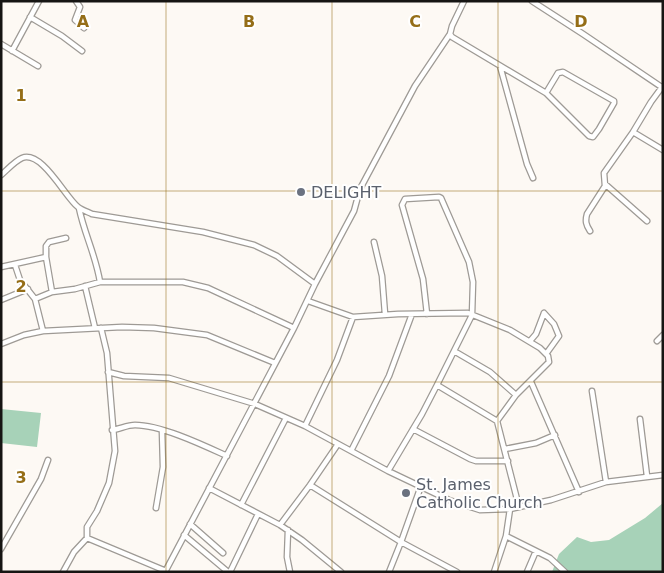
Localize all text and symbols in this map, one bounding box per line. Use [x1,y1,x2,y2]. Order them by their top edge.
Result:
text: A [77,12,90,31]
text: B [243,12,255,31]
text: C [409,12,421,31]
text: D [574,12,588,31]
text: 1 [15,86,27,105]
place label: DELIGHT [311,183,381,202]
marker: DELIGHT [295,186,307,198]
text: 2 [15,277,27,296]
text: 3 [15,468,27,487]
place label: St. James Catholic Church [416,475,543,512]
marker: St. James Catholic Church [400,487,412,499]

